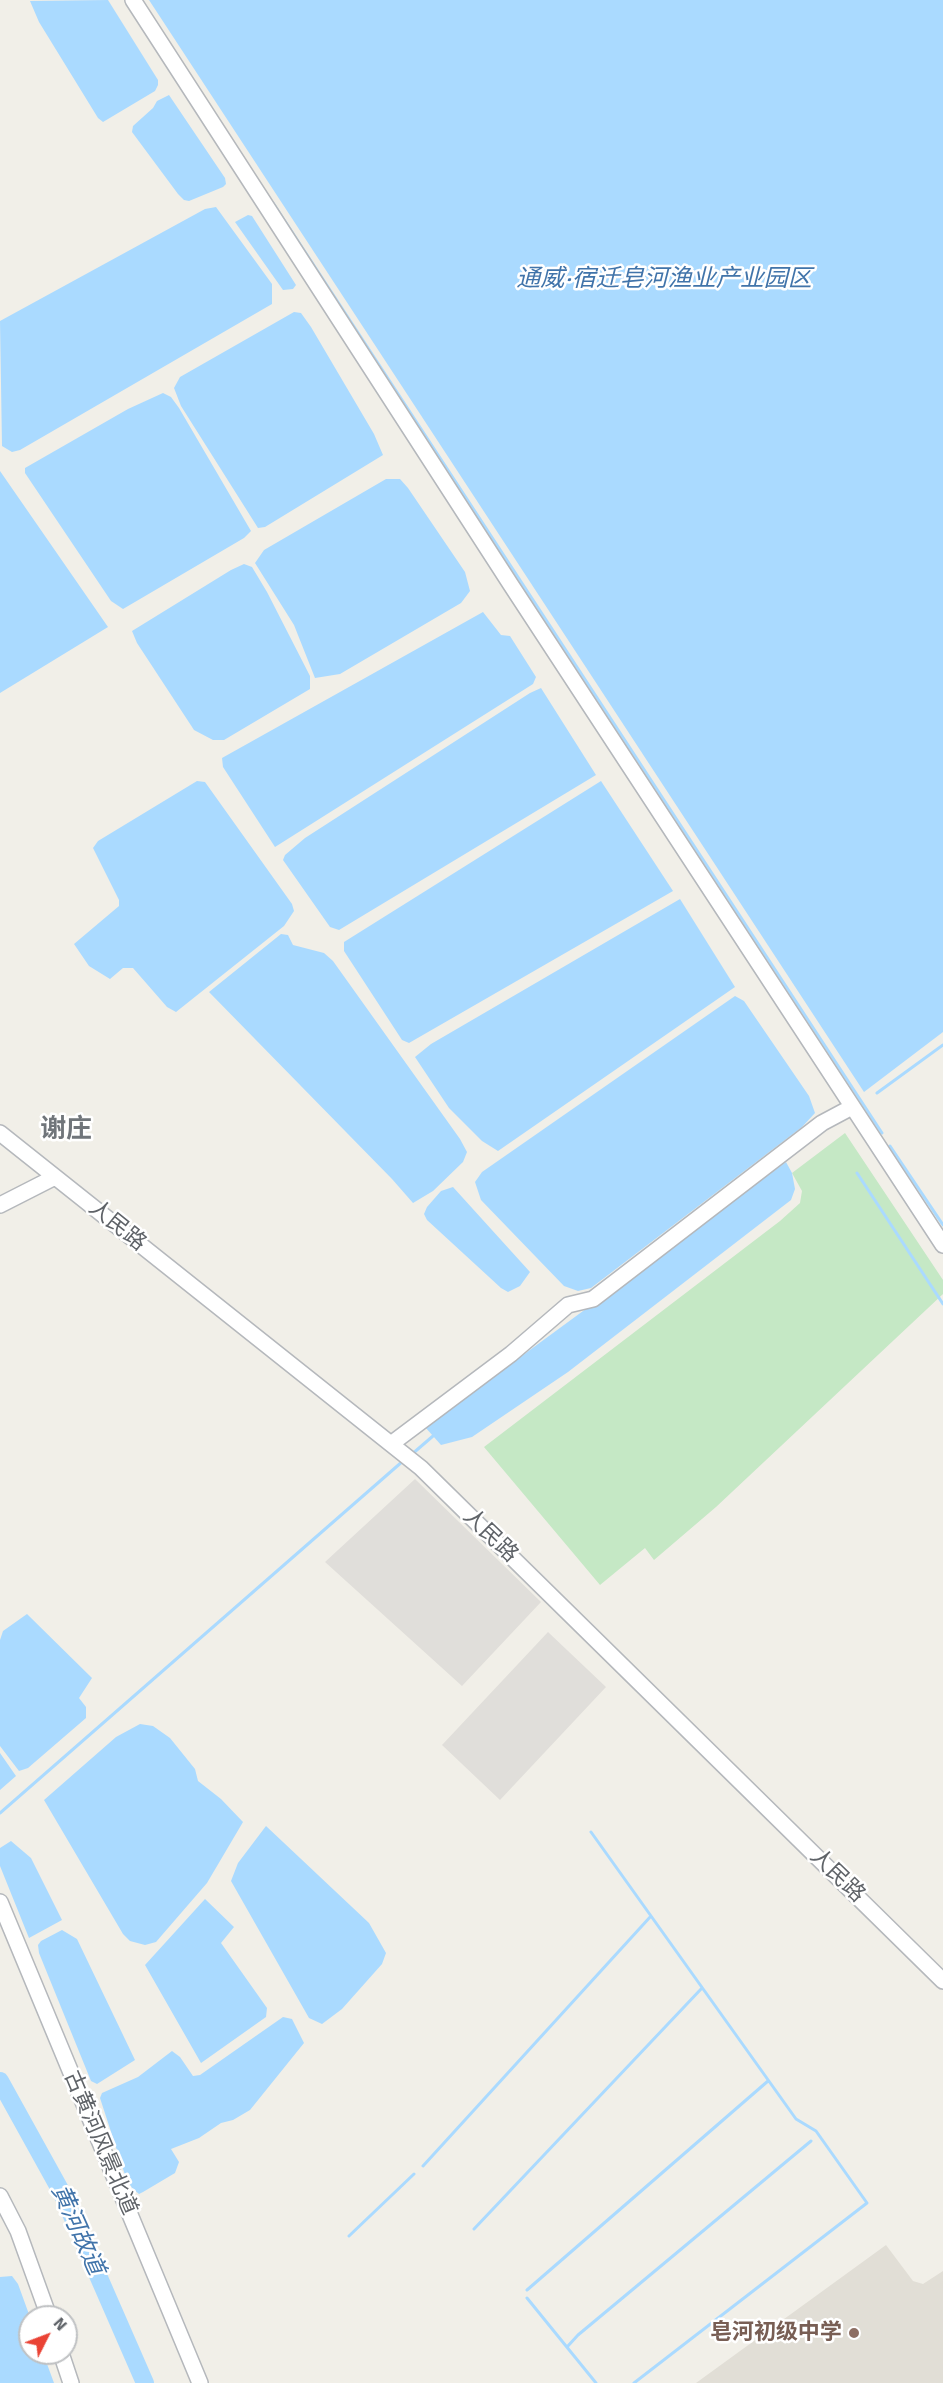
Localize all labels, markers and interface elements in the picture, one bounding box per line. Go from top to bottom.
water label: 通威·宿迁皂河渔业产业园区 [516,266,812,294]
district label: 谢庄 [40,1114,92,1146]
street label: 人民路 [83,1195,151,1257]
street label: 人民路 [457,1504,523,1568]
street label: 人民路 [804,1844,870,1908]
street label: 古黄河风景北道 [58,2067,142,2219]
water label: 黄河故道 [44,2180,110,2280]
north arrow [18,2305,78,2365]
text: N [49,2313,71,2335]
place label: 皂河初级中学 [710,2320,842,2346]
marker: 皂河初级中学 [847,2326,861,2340]

